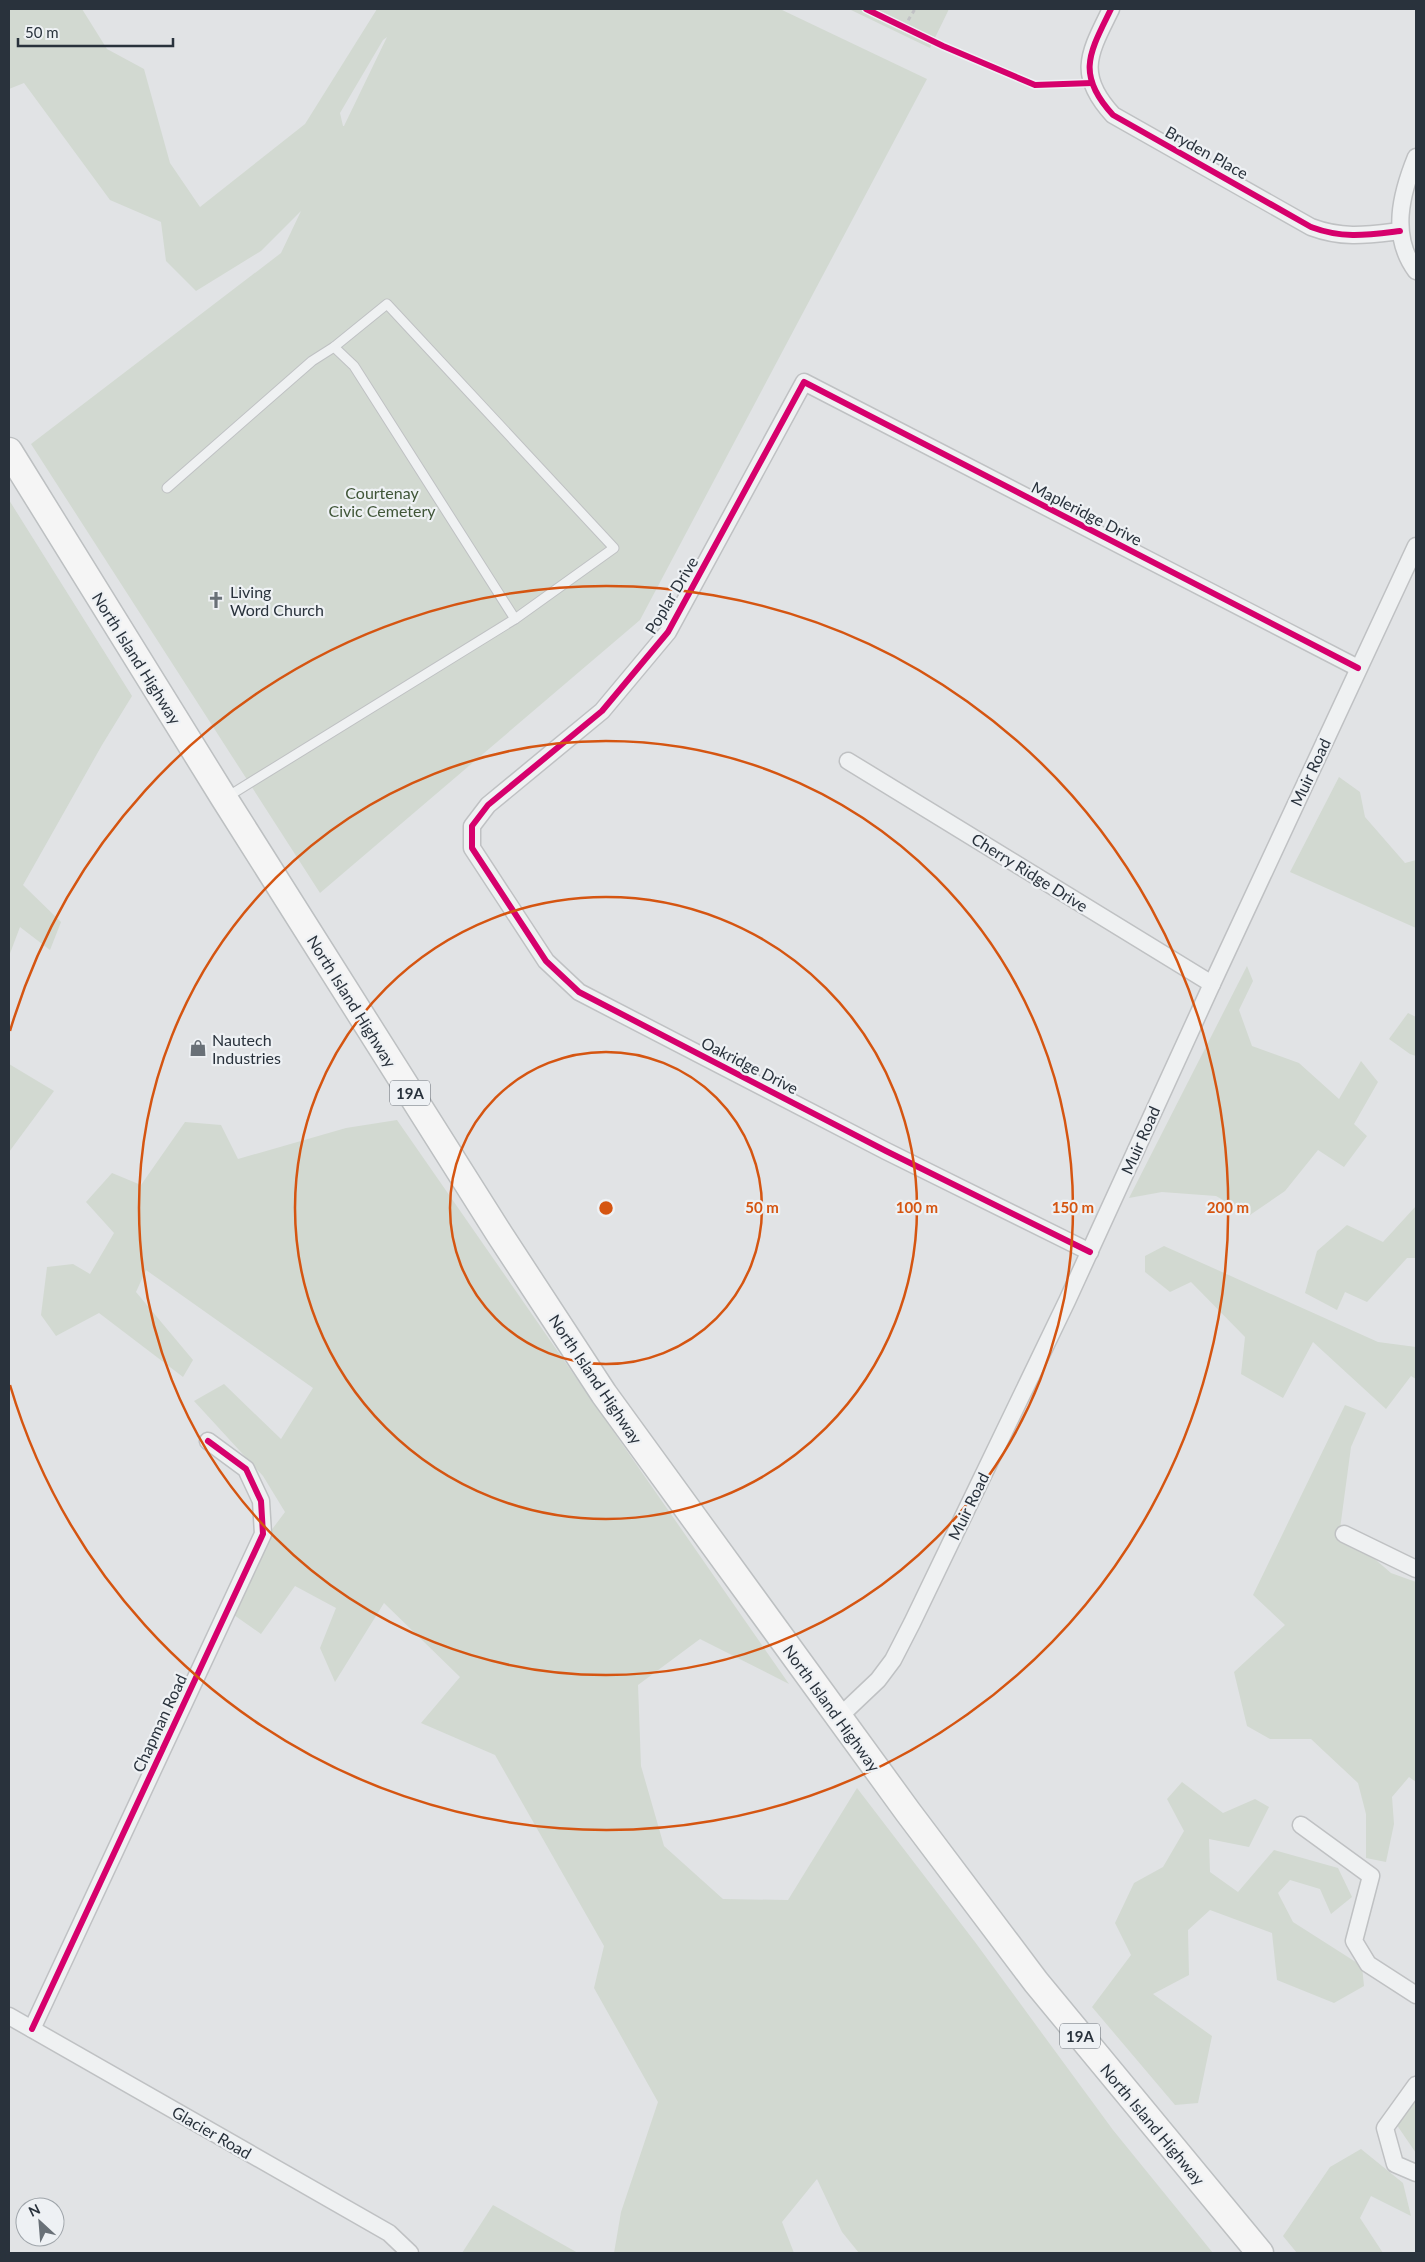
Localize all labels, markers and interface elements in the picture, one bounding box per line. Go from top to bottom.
scale bar [18,15,172,47]
text: 50 m [25,23,59,41]
street label: Bryden Place [1162,121,1252,183]
street label: Mapleridge Drive [1029,477,1145,549]
park label: Courtenay Civic Cemetery [328,483,436,520]
street label: Poplar Drive [641,553,701,637]
place label: Living Word Church [230,582,324,619]
street label: North Island Highway [89,588,186,728]
church icon: Living Word Church [206,590,226,610]
street label: Muir Road [1286,735,1334,809]
street label: Cherry Ridge Drive [968,829,1092,915]
street label: North Island Highway [304,931,401,1071]
place label: Nautech Industries [212,1030,281,1067]
street label: Oakridge Drive [698,1032,802,1098]
shop icon: Nautech Industries [188,1038,208,1058]
road number: 19A [390,1080,430,1106]
street label: Muir Road [1117,1103,1163,1177]
text: 50 m [745,1198,779,1216]
text: 100 m [896,1198,938,1216]
text: 150 m [1052,1198,1094,1216]
text: 200 m [1207,1198,1249,1216]
centre of rings [597,1199,615,1217]
street label: North Island Highway [546,1311,647,1448]
street label: Muir Road [944,1469,992,1543]
street label: North Island Highway [780,1641,885,1776]
street label: Chapman Road [128,1671,190,1775]
road number: 19A [1060,2024,1100,2048]
street label: North Island Highway [1097,2060,1210,2189]
street label: Glacier Road [169,2102,255,2162]
north arrow [15,2197,65,2247]
text: N [26,2200,43,2220]

